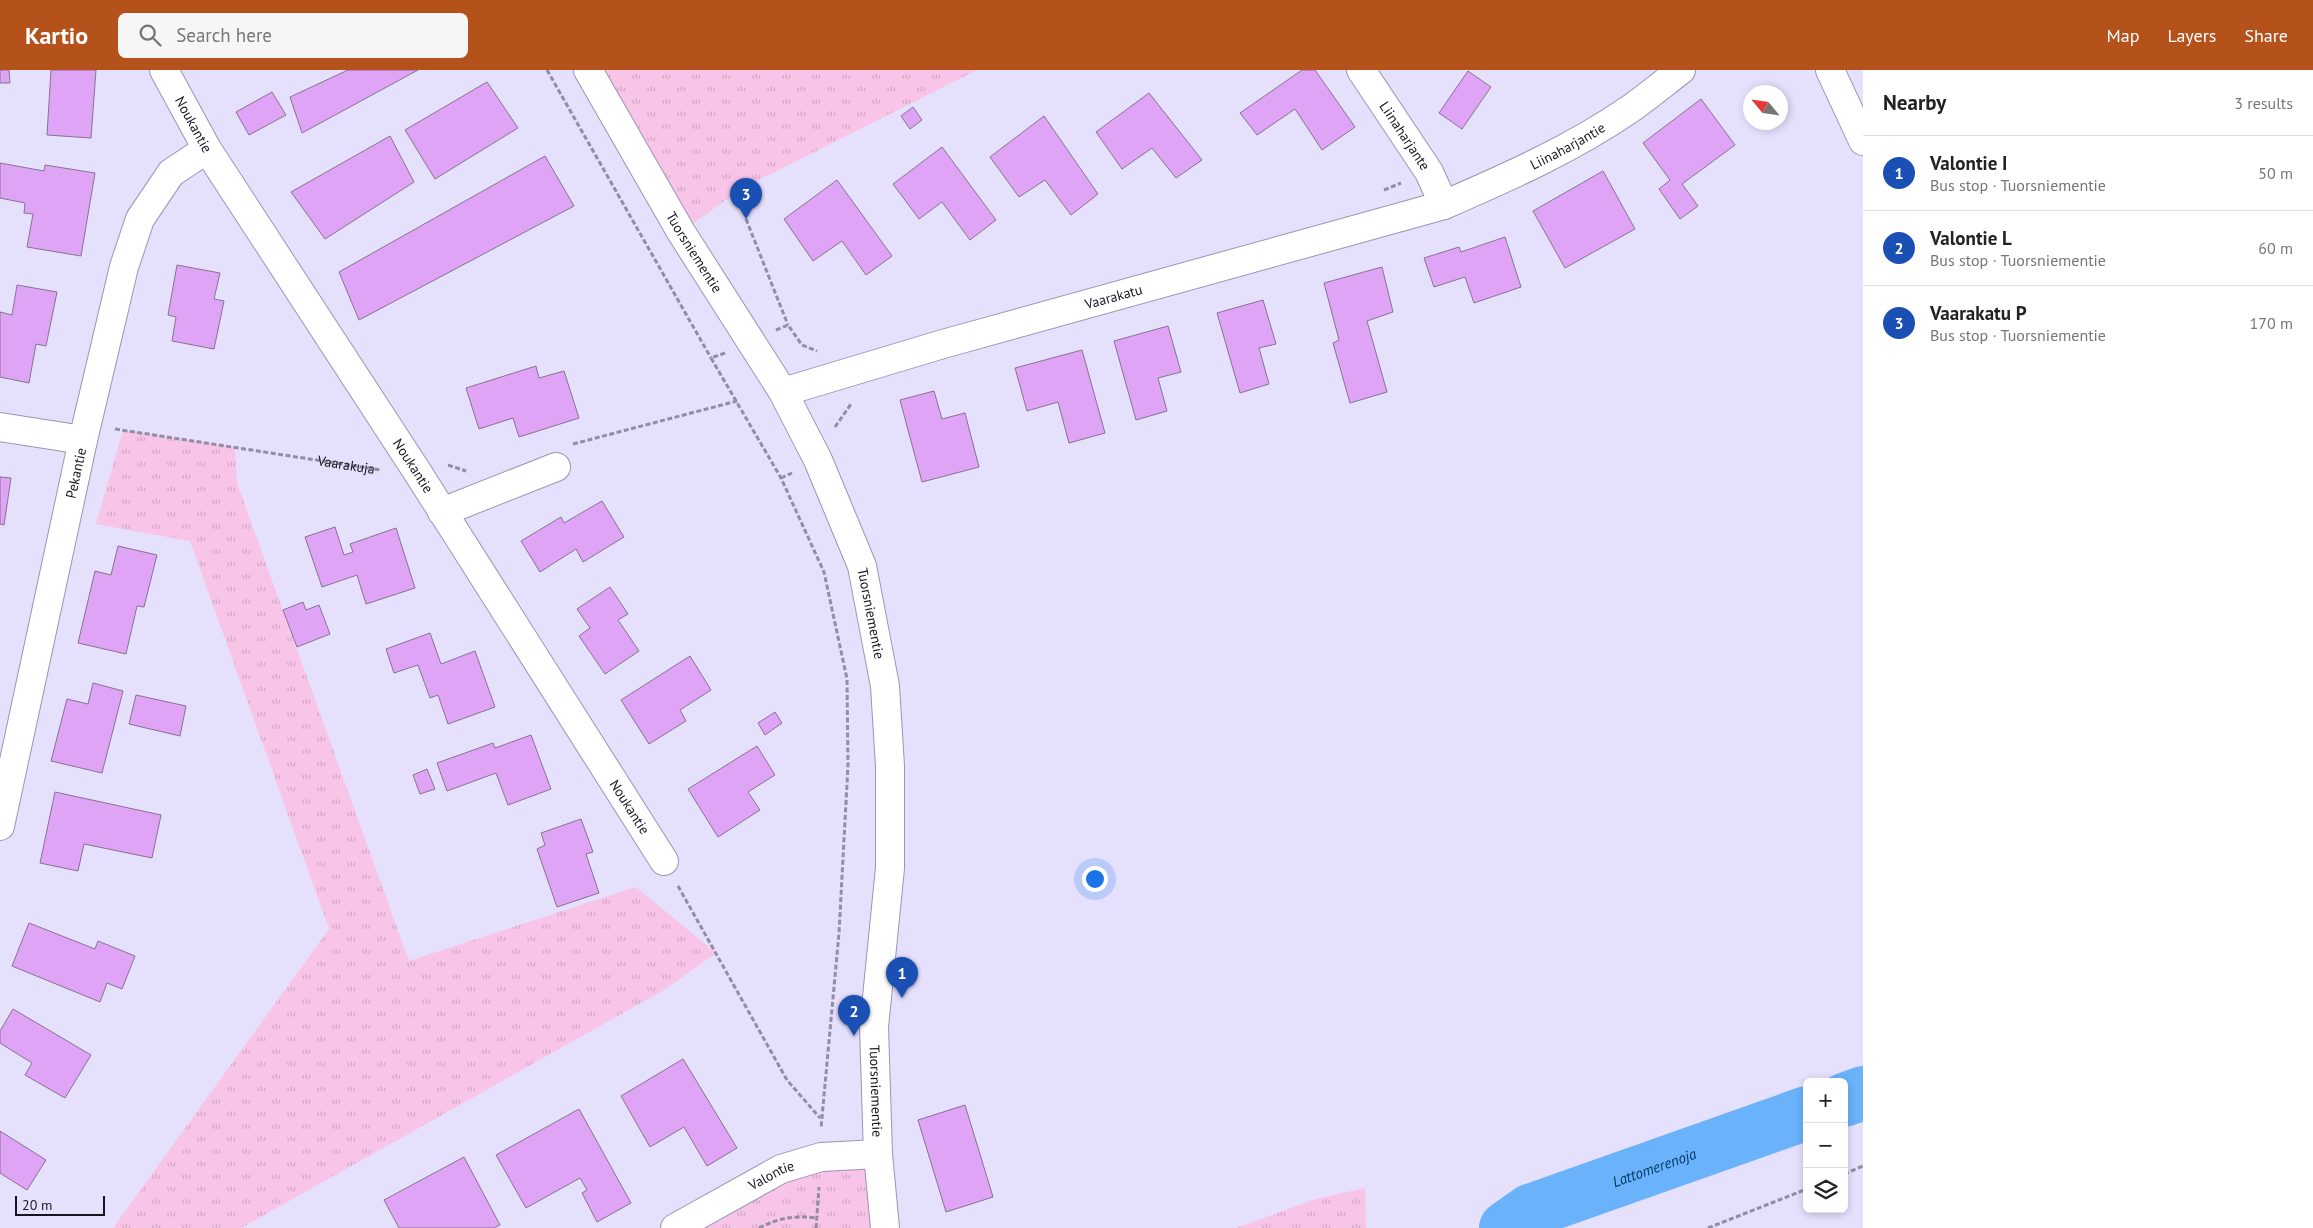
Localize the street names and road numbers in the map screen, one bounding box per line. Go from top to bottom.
street label: Noukantie [171,93,216,156]
street label: Liinaharjante [1375,98,1434,174]
street label: Liinaharjantie [1527,118,1609,174]
street label: Tuorsniementie [662,208,726,296]
street label: Vaarakatu [1082,280,1144,313]
street label: Noukantie [389,435,437,497]
street label: Pekantie [62,446,90,500]
street label: Vaarakuja [315,451,376,478]
street label: Tuorsniementie [854,566,889,660]
street label: Noukantie [606,776,654,838]
street label: Tuorsniementie [866,1045,886,1138]
street label: Valontie [744,1157,796,1195]

